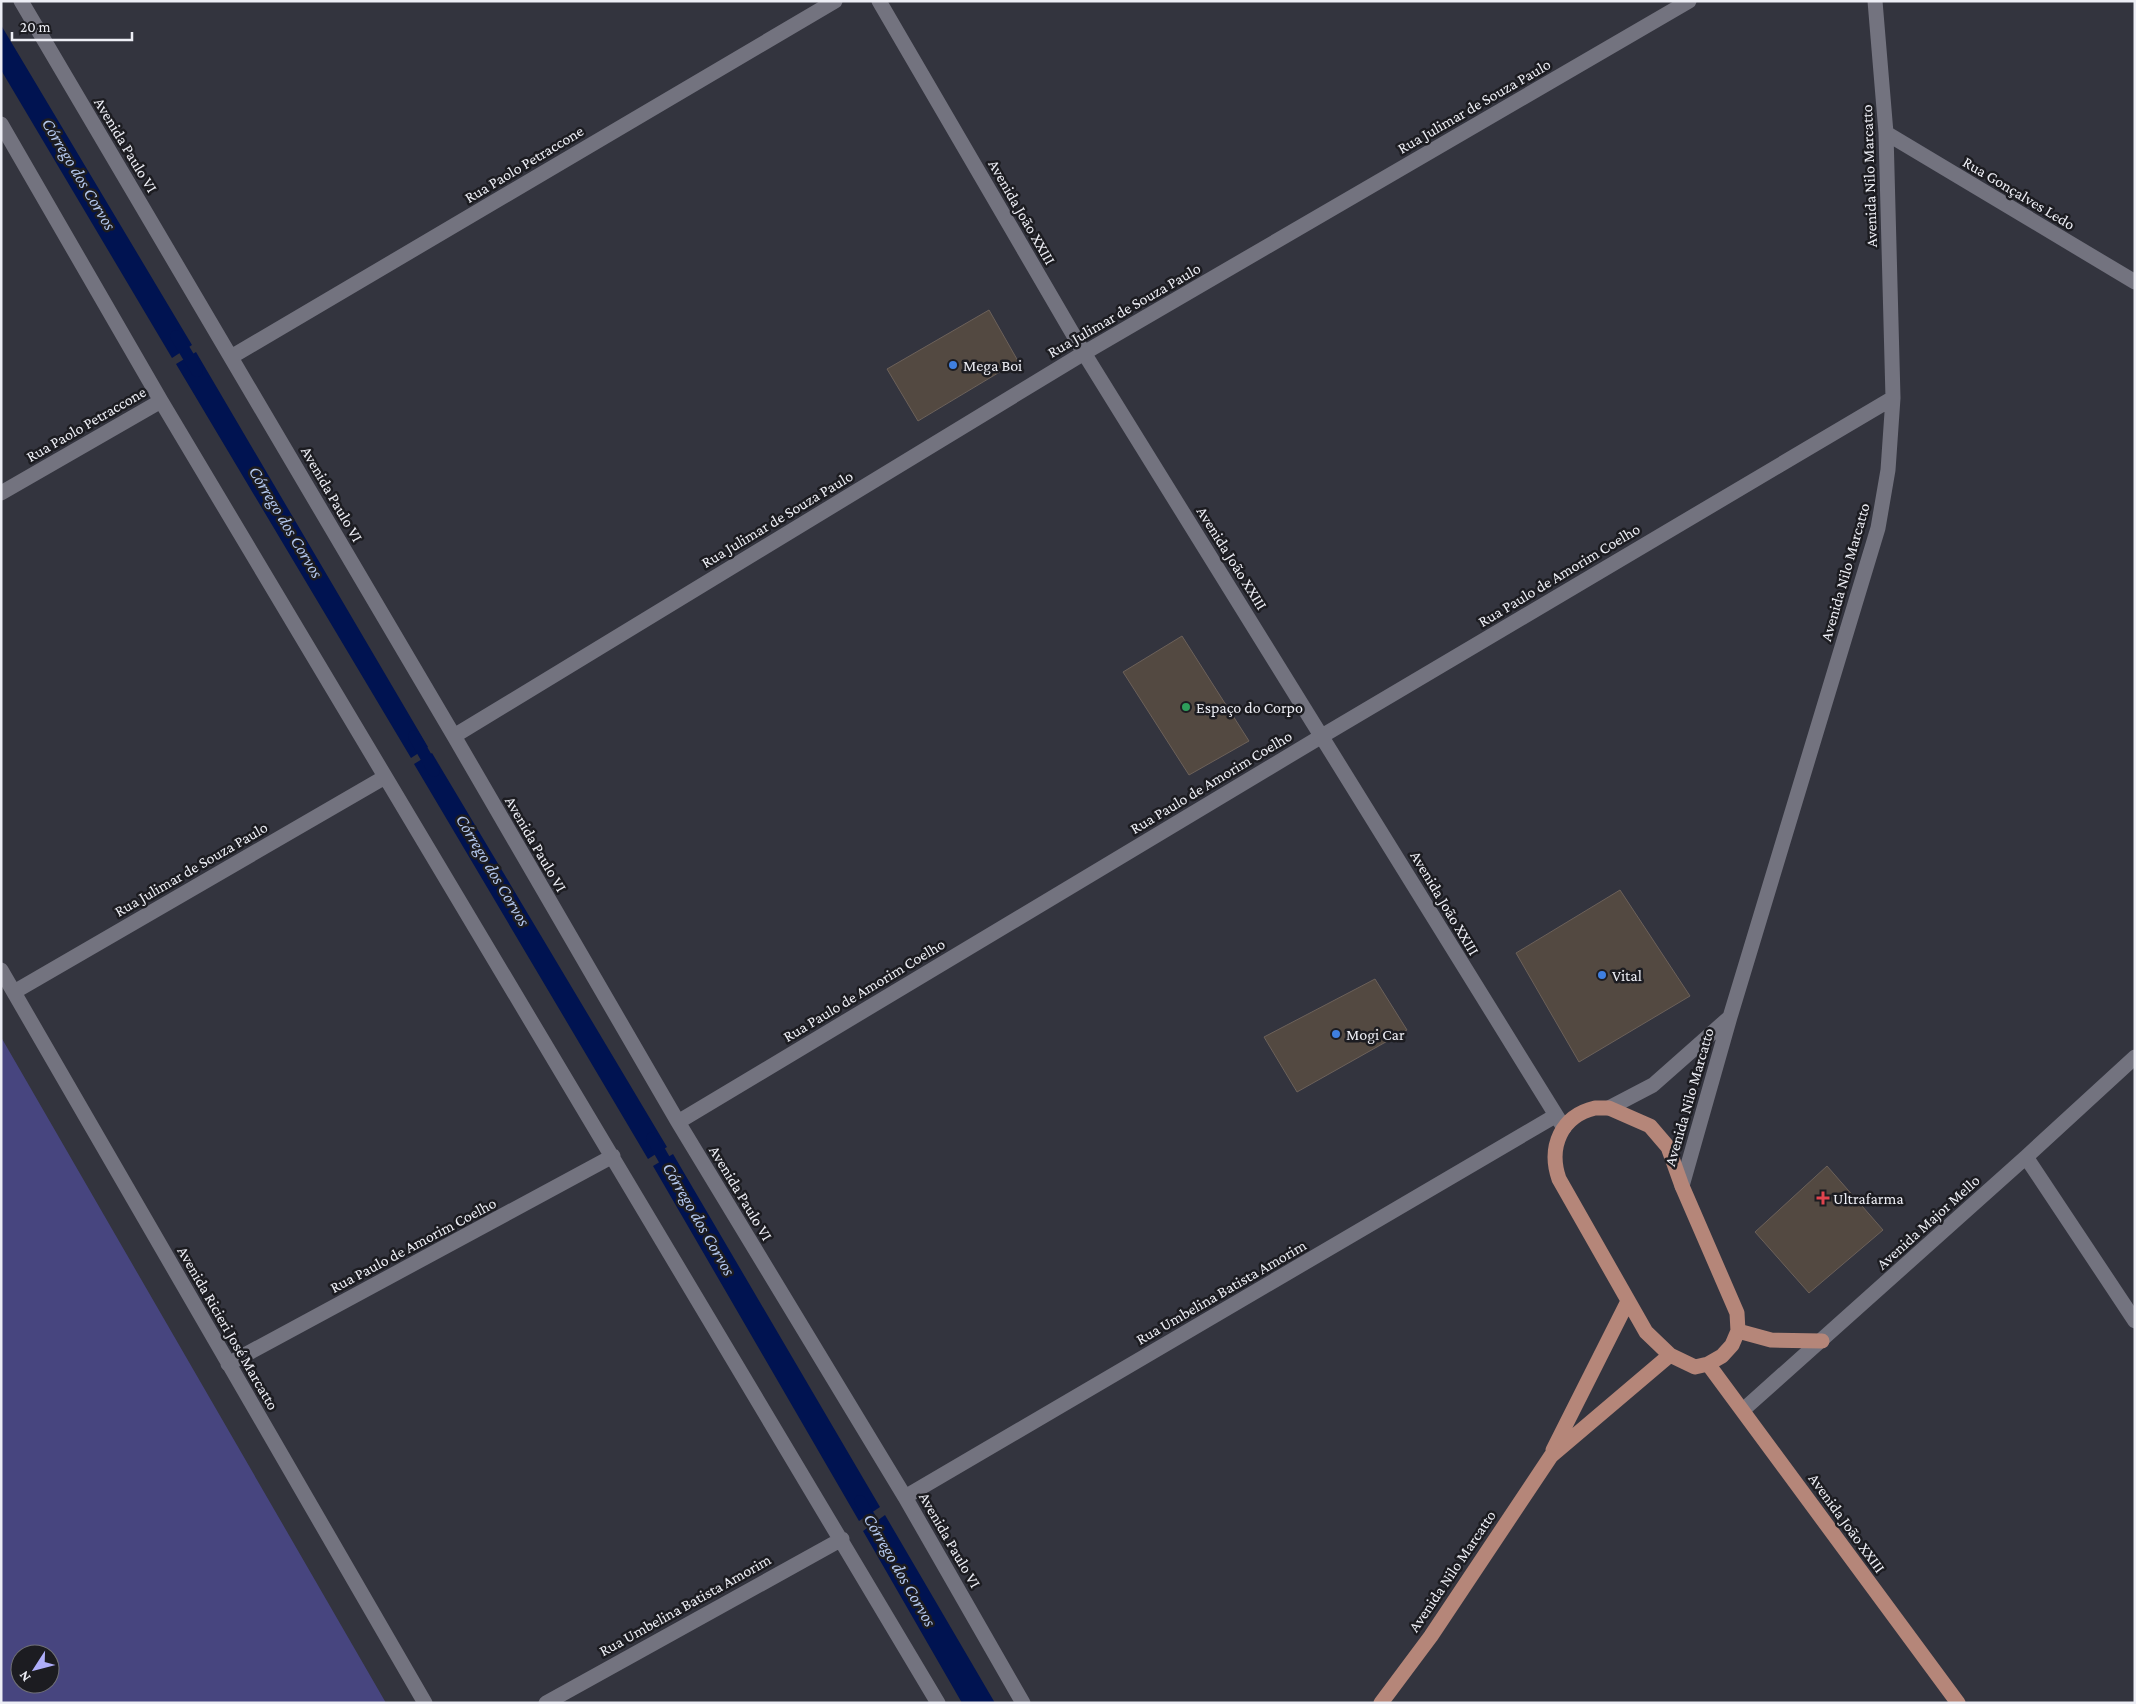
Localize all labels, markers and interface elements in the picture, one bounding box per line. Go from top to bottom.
scale bar [12,10,132,42]
text: 20 m [20,19,51,35]
street label: Rua Julimar de Souza Paulo [1395,55,1554,158]
street label: Avenida Paulo VI [91,95,161,196]
street label: Avenida Nilo Marcatto [1858,104,1880,248]
water label: Córrego dos Corvos [38,114,120,234]
street label: Rua Paolo Petraccone [462,122,586,206]
street label: Rua Gonçalves Ledo [1960,153,2078,234]
street label: Avenida João XXIII [984,156,1059,268]
street label: Rua Julimar de Souza Paulo [1045,259,1204,362]
place label: Mega Boi [963,357,1022,375]
marker: Mega Boi [947,359,959,371]
street label: Rua Paolo Petraccone [23,383,149,465]
street label: Avenida Paulo VI [298,443,366,545]
water label: Córrego dos Corvos [245,462,327,582]
street label: Rua Julimar de Souza Paulo [698,467,856,572]
street label: Avenida Nilo Marcatto [1817,501,1873,643]
street label: Avenida João XXIII [1193,503,1271,613]
street label: Rua Paulo de Amorim Coelho [1475,520,1643,630]
place label: Espaço do Corpo [1196,699,1303,717]
marker: Espaço do Corpo [1180,701,1192,713]
street label: Rua Paulo de Amorim Coelho [1127,727,1295,837]
street label: Avenida Paulo VI [502,793,570,895]
water label: Córrego dos Corvos [452,810,534,930]
street label: Rua Julimar de Souza Paulo [112,818,271,921]
street label: Avenida João XXIII [1406,848,1483,959]
street label: Rua Paulo de Amorim Coelho [780,935,948,1045]
place label: Vital [1612,967,1642,984]
marker: Vital [1596,969,1608,981]
place label: Mogi Car [1346,1026,1405,1044]
street label: Avenida Nilo Marcatto [1661,1026,1717,1168]
marker: Mogi Car [1330,1028,1342,1040]
street label: Avenida Paulo VI [706,1143,776,1244]
water label: Córrego dos Corvos [659,1159,740,1279]
street label: Avenida Major Mello [1873,1171,1984,1273]
place label: Ultrafarma [1833,1190,1904,1207]
marker: Ultrafarma [1817,1192,1829,1204]
street label: Rua Paulo de Amorim Coelho [327,1194,499,1296]
street label: Rua Umbelina Batista Amorim [1133,1236,1309,1348]
street label: Avenida Ricieri José Marcatto [173,1243,282,1413]
street label: Avenida João XXIII [1805,1470,1889,1577]
street label: Avenida Paulo VI [916,1489,984,1591]
street label: Avenida Nilo Marcatto [1405,1507,1499,1635]
water label: Córrego dos Corvos [860,1510,941,1630]
street label: Rua Umbelina Batista Amorim [596,1551,774,1659]
north arrow [10,1644,60,1694]
text: N [15,1668,34,1685]

